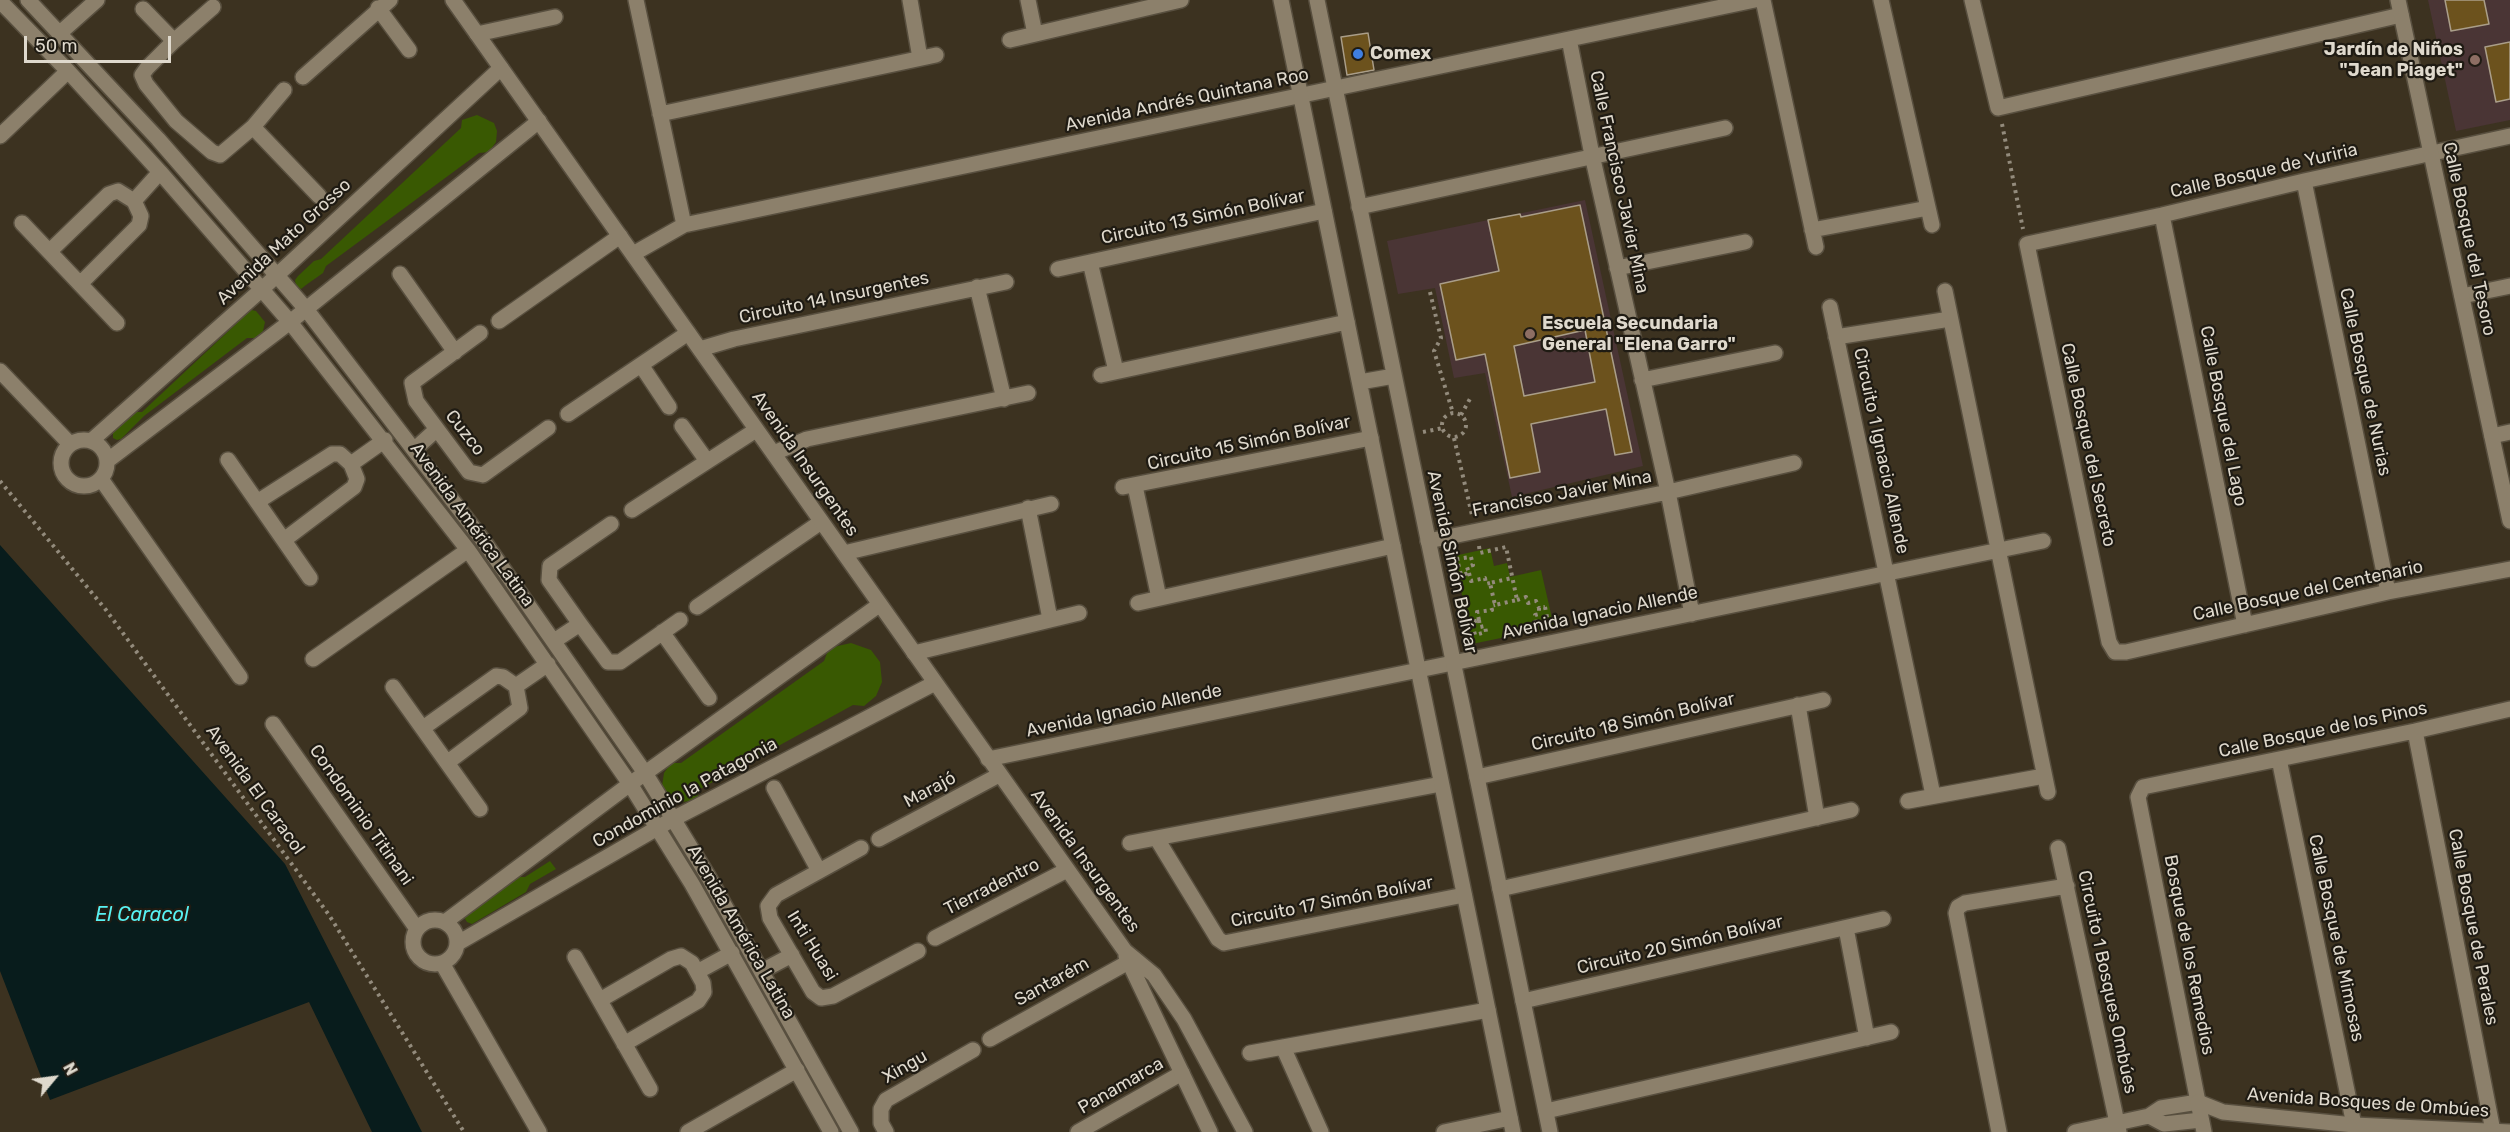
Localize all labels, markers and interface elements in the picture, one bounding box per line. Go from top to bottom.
scale bar [27,24,174,62]
text: 50 m [35,35,78,57]
place label: Jardín de Niños "Jean Piaget" [2324,39,2463,82]
place label: Comex [1370,43,1431,65]
marker: Comex [1351,47,1365,61]
marker: Jardín de Niños "Jean Piaget" [2468,53,2482,67]
street label: Avenida Andrés Quintana Roo [1063,64,1311,136]
street label: Calle Francisco Javier Mina [1585,69,1653,295]
street label: Calle Bosque de Yuriria [2168,139,2360,203]
street label: Calle Bosque del Tesoro [2438,140,2500,338]
street label: Avenida Mato Grosso [212,174,356,310]
street label: Circuito 13 Simón Bolívar [1099,185,1307,249]
street label: Circuito 14 Insurgentes [737,267,931,329]
street label: Calle Bosque de Nurias [2335,286,2395,478]
place label: Escuela Secundaria General "Elena Garro" [1542,313,1736,356]
street label: Calle Bosque del Lago [2195,324,2251,508]
marker: Escuela Secundaria General "Elena Garro" [1523,327,1537,341]
street label: Calle Bosque del Secreto [2056,341,2120,549]
street label: Circuito 1 Ignacio Allende [1849,346,1913,556]
street label: Avenida Insurgentes [747,387,863,541]
street label: Cuzco [440,406,490,460]
street label: Circuito 15 Simón Bolívar [1145,411,1353,475]
street label: Avenida América Latina [405,439,539,611]
street label: Francisco Javier Mina [1471,466,1653,522]
street label: Avenida Simón Bolívar [1422,469,1482,655]
street label: Calle Bosque del Centenario [2191,556,2425,626]
street label: Avenida Ignacio Allende [1500,582,1700,644]
street label: Avenida Ignacio Allende [1024,680,1224,742]
street label: Circuito 18 Simón Bolívar [1529,688,1737,756]
street label: Calle Bosque de los Pinos [2217,697,2429,763]
street label: Avenida El Caracol [201,721,309,859]
street label: Condominio la Patagonia [589,733,781,853]
street label: Condominio Titinani [304,740,418,890]
street label: Marajó [900,767,960,813]
street label: Avenida Insurgentes [1026,785,1144,937]
street label: Calle Bosque de Perales [2443,827,2503,1027]
street label: Calle Bosque de Mimosas [2303,832,2369,1044]
street label: Avenida América Latina [682,841,800,1023]
street label: Bosque de los Remedios [2159,853,2219,1057]
street label: Tierradentro [941,854,1043,920]
street label: Circuito 1 Bosques Ombúes [2073,868,2141,1096]
street label: Circuito 17 Simón Bolívar [1229,872,1435,932]
water label: El Caracol [95,903,189,927]
street label: Inti Huasi [782,907,842,985]
street label: Circuito 20 Simón Bolívar [1575,911,1785,979]
street label: Santarém [1011,953,1093,1011]
street label: Xingu [879,1046,931,1088]
north arrow [24,1048,84,1108]
street label: Panamarca [1075,1053,1167,1119]
text: N [59,1059,81,1079]
street label: Avenida Bosques de Ombúes [2246,1084,2490,1122]

